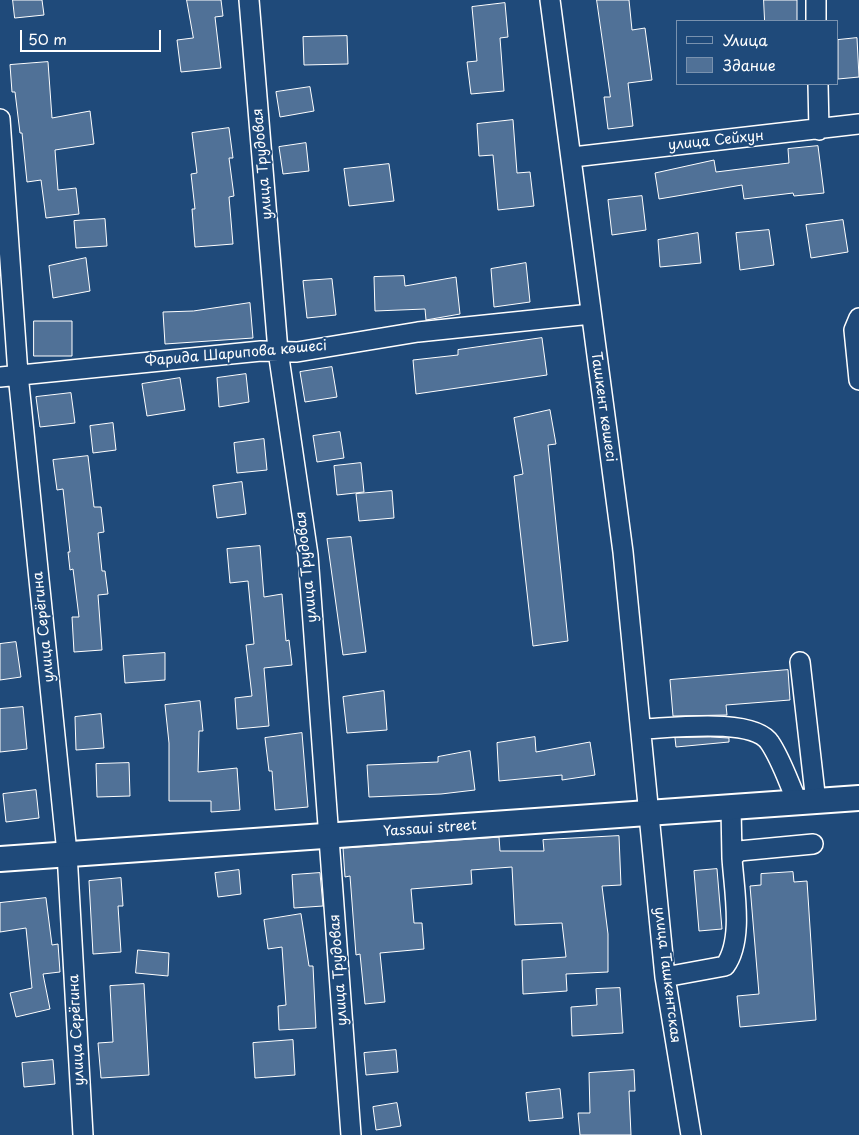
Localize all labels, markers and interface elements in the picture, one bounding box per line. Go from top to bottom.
scale bar [22,20,164,52]
legend [676,20,839,85]
text: 50 m [28,27,67,50]
text: Улица [723,28,768,51]
text: Здание [723,53,776,76]
street label: улица Трудовая [250,108,276,220]
street label: улица Сейхун [667,128,765,154]
street label: Фарида Шарипова көшесі [144,338,328,370]
street label: Ташкент көшесі [587,351,619,463]
street label: улица Трудовая [293,511,321,623]
street label: улица Серёгина [30,571,58,683]
street label: Yassaui street [383,817,477,841]
street label: улица Ташкентская [650,906,684,1044]
street label: улица Трудовая [327,914,351,1026]
street label: улица Серёгина [66,974,88,1086]

